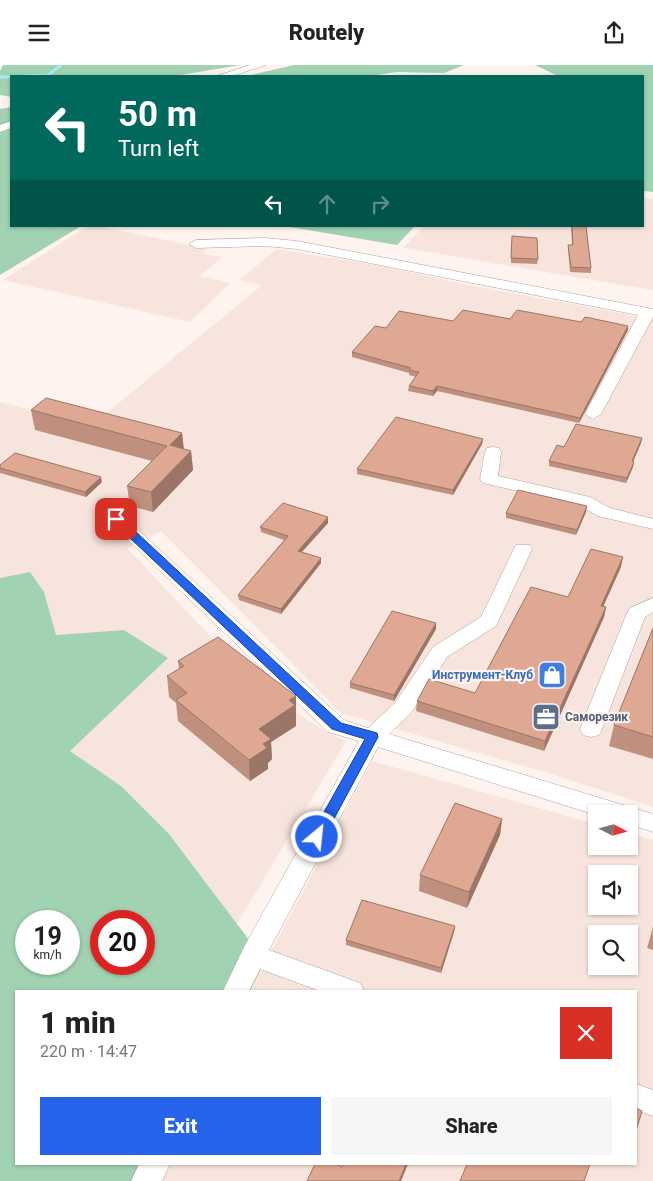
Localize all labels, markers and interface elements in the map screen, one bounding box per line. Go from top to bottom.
icon: menu [25,19,53,47]
icon: share [600,19,628,47]
text: Routely [289,20,364,45]
text: 50 m [118,94,197,135]
icon: left [35,95,100,160]
text: Turn left [118,136,199,161]
icon: left [260,190,288,218]
icon: ahead [313,190,341,218]
icon: right [366,190,394,218]
pin [95,498,137,540]
icon: arrive [102,505,130,533]
shop icon: Инструмент-Клуб [537,660,567,690]
place label: Инструмент-Клуб [432,668,533,682]
office icon: Саморезик [531,702,561,732]
place label: Саморезик [565,710,628,724]
north arrow [588,805,638,855]
map controls [588,805,638,975]
position arrow [290,810,342,862]
button: sound [588,865,638,915]
speed limit sign: 20 [90,910,155,975]
text: 19 [33,922,62,951]
button: search [588,925,638,975]
text: km/h [33,948,62,962]
text: 1 min [40,1005,116,1040]
button: close [560,1007,612,1059]
text: 220 m · 14:47 [40,1042,137,1061]
button: Exit [40,1097,321,1155]
button: Share [331,1097,612,1155]

